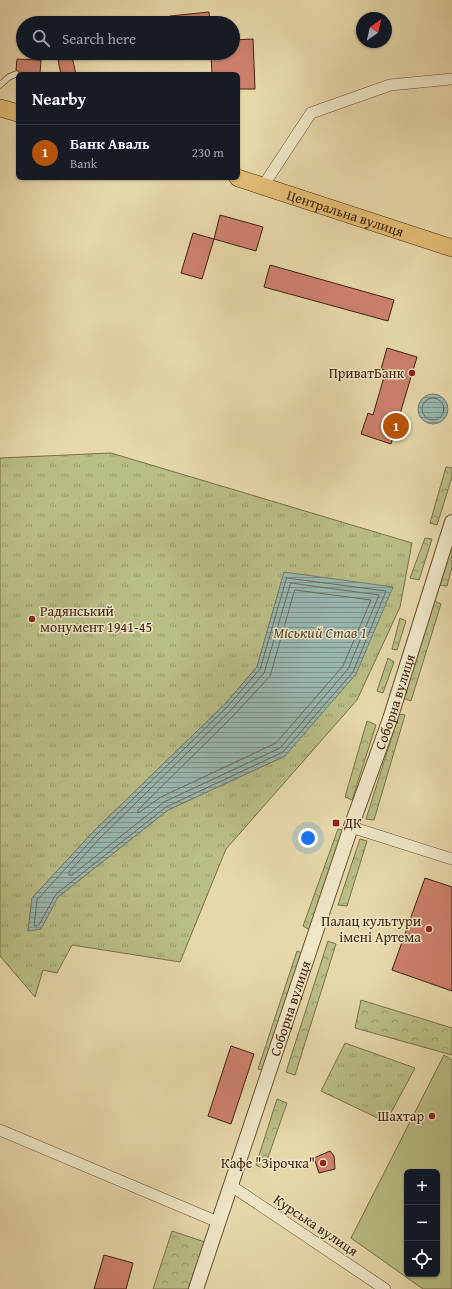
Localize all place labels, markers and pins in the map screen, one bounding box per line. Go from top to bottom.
place label: ПриватБанк [329,363,405,383]
marker: ПриватБанк [407,368,417,378]
pin: 1 [383,411,409,441]
place label: Радянський монумент 1941-45 [40,601,152,637]
marker: Радянський монумент 1941-45 [27,614,37,624]
place label: ДК [343,813,362,833]
marker: ДК [331,818,341,828]
place label: Палац культури імені Артема [321,911,421,947]
marker: Палац культури імені Артема [424,924,434,934]
place label: Шахтар [378,1106,424,1126]
marker: Шахтар [427,1111,437,1121]
place label: Кафе "Зірочка" [221,1153,315,1173]
marker: Кафе "Зірочка" [318,1158,328,1168]

